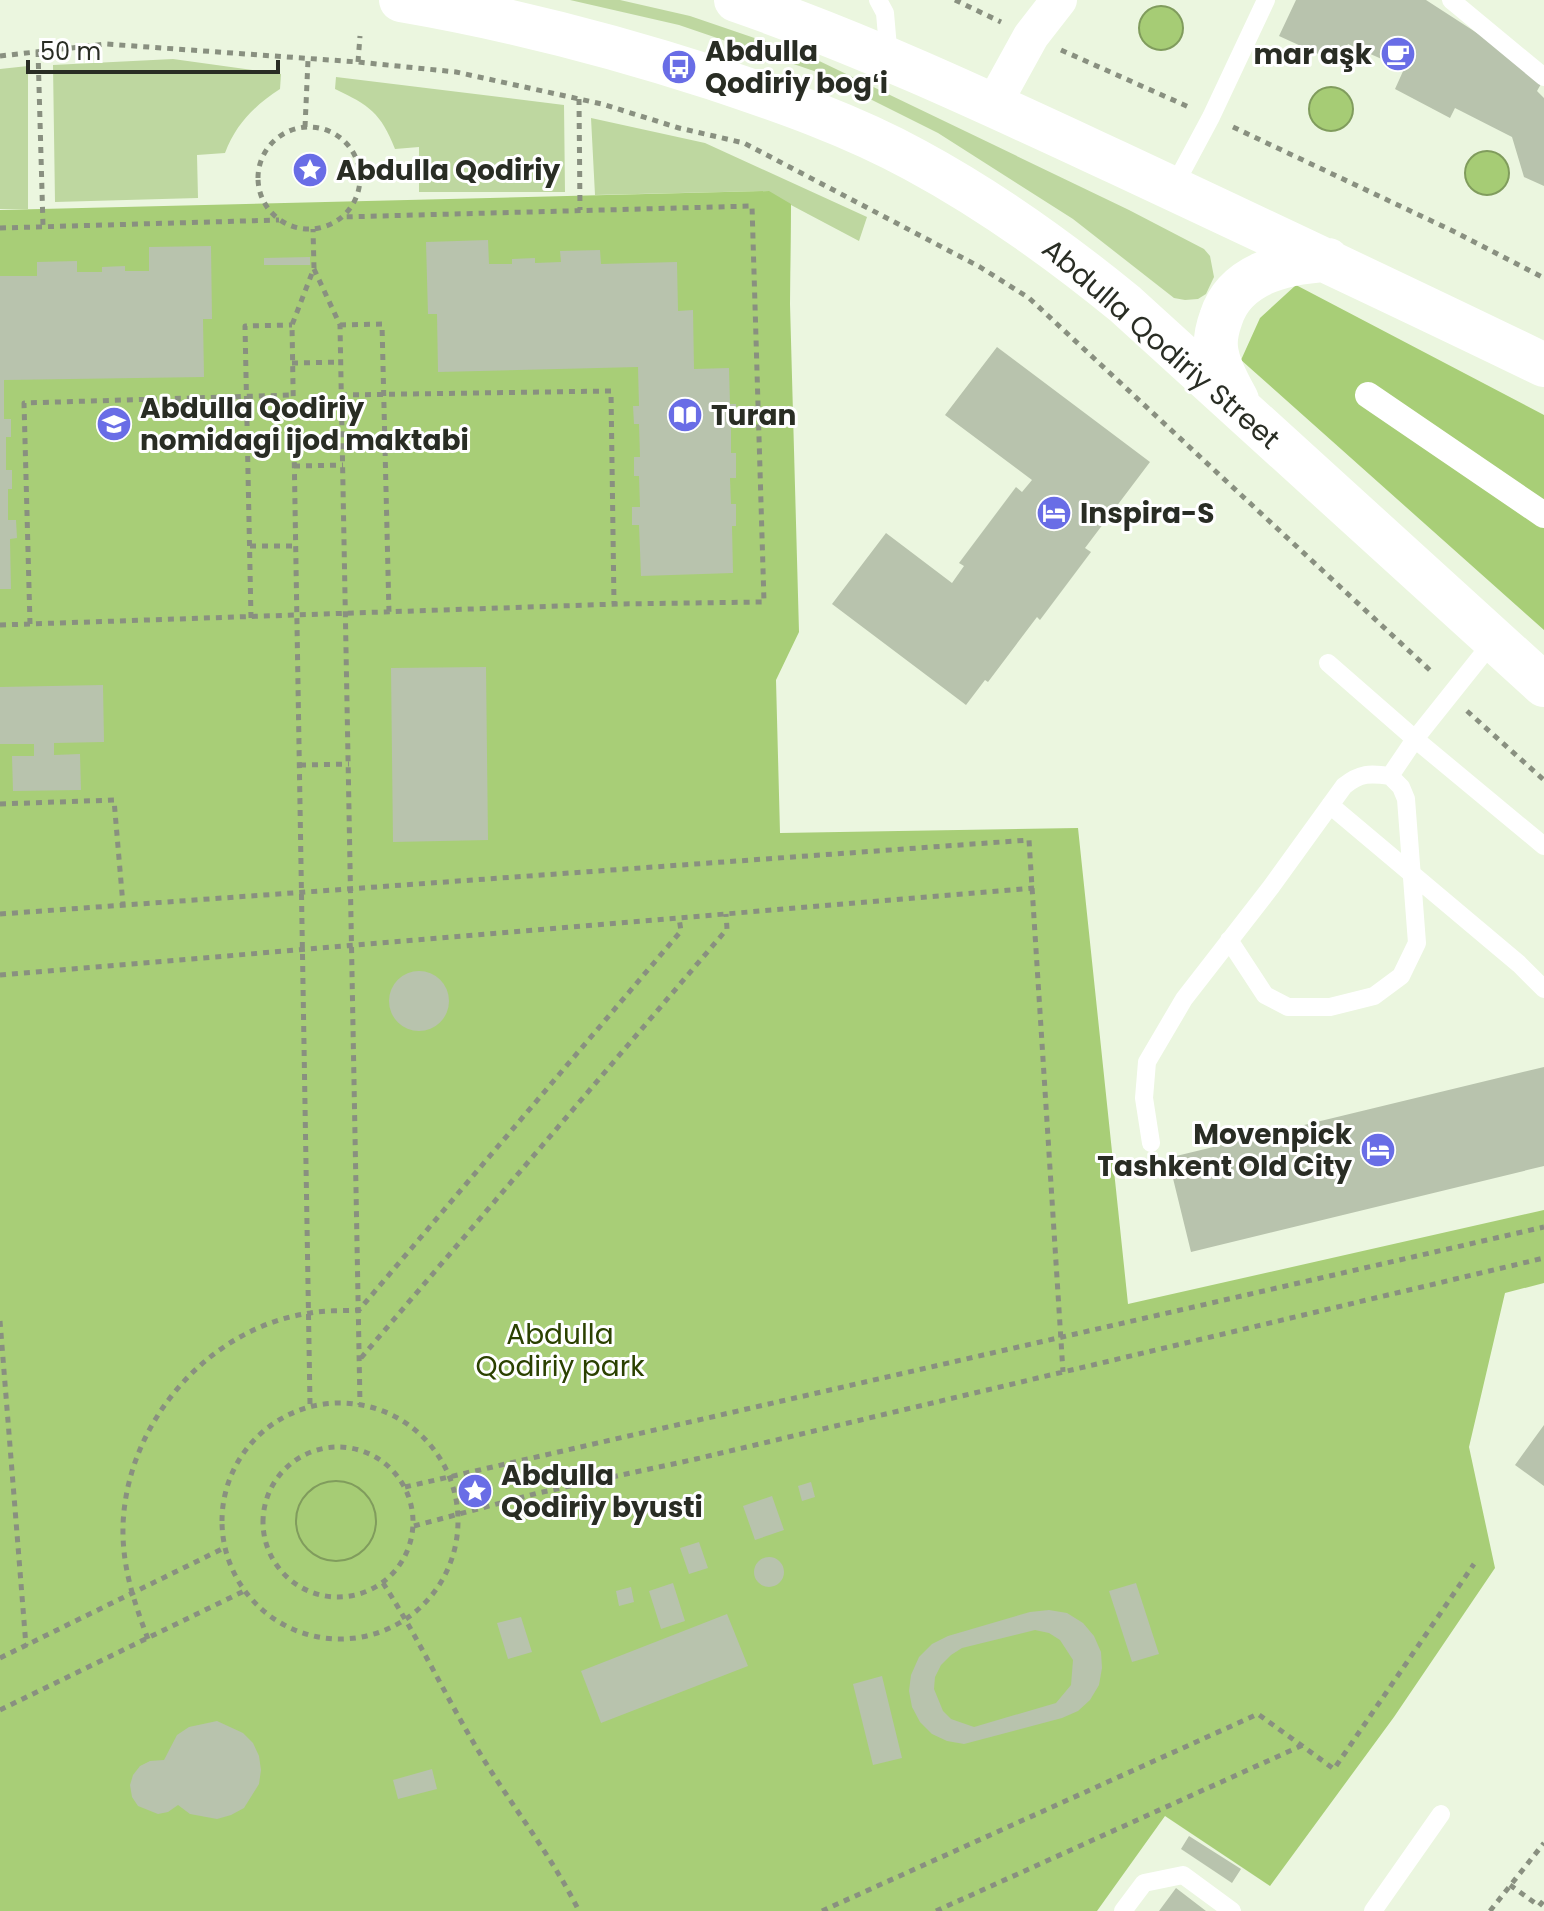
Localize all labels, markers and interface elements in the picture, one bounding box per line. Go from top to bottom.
scale bar [28,24,278,74]
place label: Abdulla Qodiriy bogʻi [705,32,888,103]
text: 50 m [40,35,101,68]
place label: mar aşk [1253,35,1373,74]
cafe icon: mar aşk [1379,35,1417,73]
bus stop icon: Abdulla Qodiriy bogʻi [660,48,698,86]
place icon: Abdulla Qodiriy [291,151,329,189]
place label: Abdulla Qodiriy [336,151,560,190]
street label: Abdulla Qodiriy Street [1034,230,1288,458]
place label: Abdulla Qodiriy nomidagi ijod maktabi [140,389,469,460]
library icon: Turan [666,396,704,434]
place label: Turan [711,396,796,435]
school or university icon: Abdulla Qodiriy nomidagi ijod maktabi [95,405,133,443]
hotel icon: Inspira-S [1035,494,1073,532]
place label: Inspira-S [1080,494,1215,533]
place label: Movenpick Tashkent Old City [1097,1115,1353,1186]
hotel icon: Movenpick Tashkent Old City [1359,1131,1397,1169]
park label: Abdulla Qodiriy park [475,1315,645,1386]
place label: Abdulla Qodiriy byusti [501,1456,703,1527]
place icon: Abdulla Qodiriy byusti [456,1472,494,1510]

